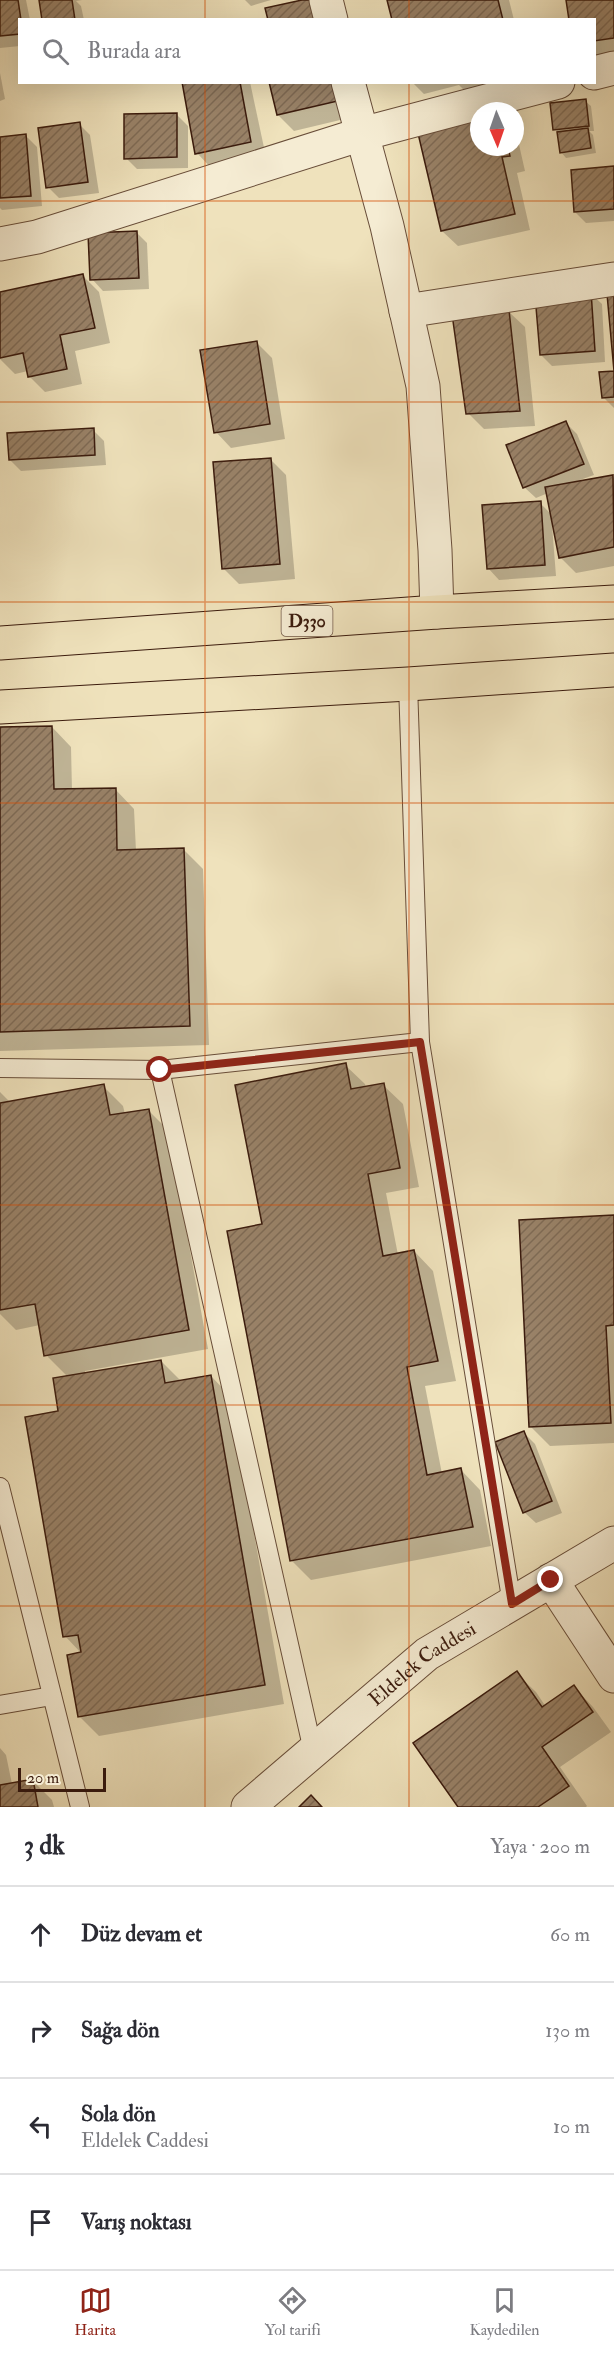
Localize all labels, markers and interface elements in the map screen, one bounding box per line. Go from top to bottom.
search box [18,18,596,84]
icon: search [39,35,72,68]
text: Burada ara [87,37,181,65]
north arrow [470,102,524,156]
road number: D330 [282,606,332,636]
route start [146,1056,172,1082]
route end [537,1566,563,1592]
street label: Eldelek Caddesi [363,1616,480,1712]
scale bar [18,1765,106,1792]
text: 20 m [27,1768,59,1788]
text: 3 dk [24,1830,65,1862]
text: Yaya · 200 m [490,1834,590,1859]
icon: ahead [24,1918,57,1951]
text: Düz devam et [81,1920,202,1948]
text: 60 m [550,1922,590,1947]
icon: right [24,2014,57,2047]
text: Sağa dön [81,2016,160,2044]
text: 130 m [545,2018,590,2043]
text: Sola dön [81,2100,156,2128]
icon: left [24,2110,57,2143]
text: 10 m [553,2114,590,2139]
text: Eldelek Caddesi [81,2128,209,2153]
icon: arrive [24,2206,57,2239]
text: Varış noktası [81,2208,192,2236]
tab: Harita [74,2284,116,2340]
tab: Yol tarifi [265,2284,321,2340]
tab: Kaydedilen [469,2284,540,2340]

